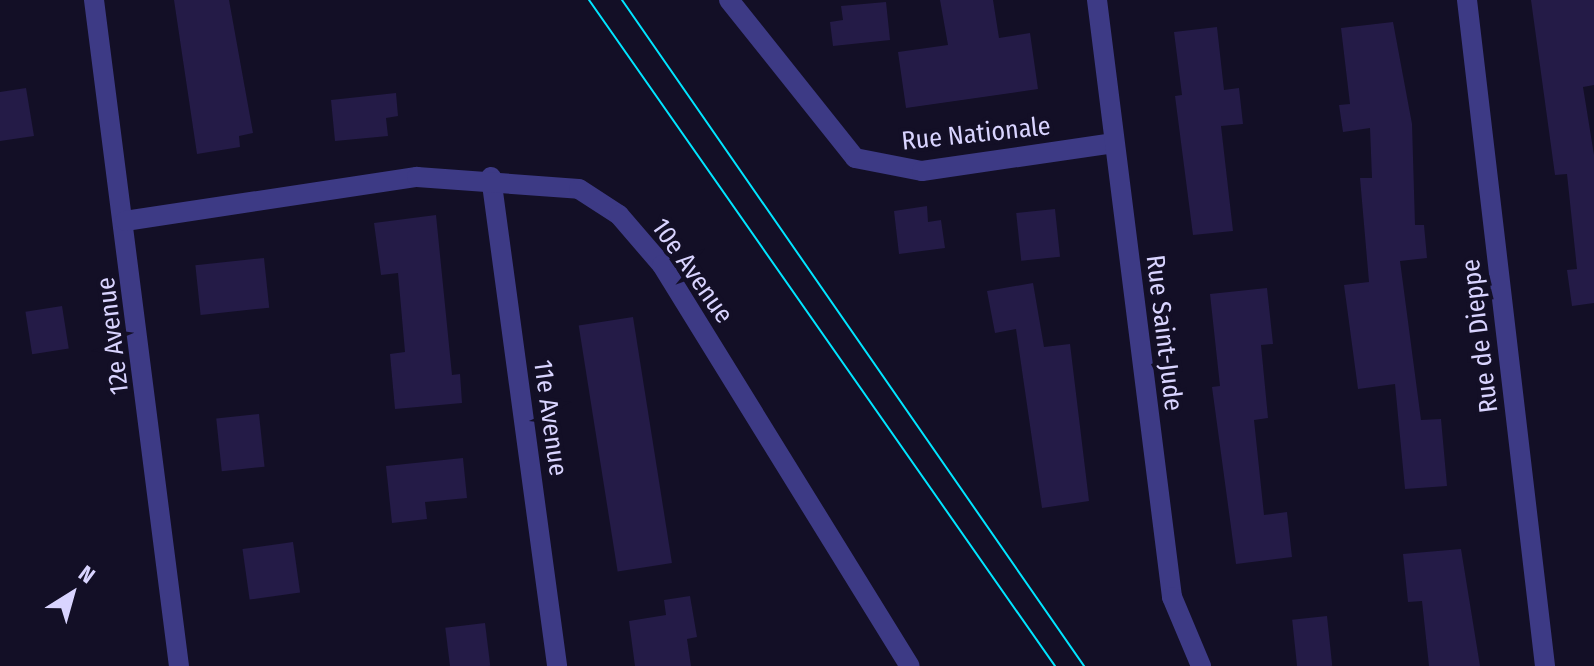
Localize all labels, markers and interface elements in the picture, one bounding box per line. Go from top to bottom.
street label: Rue Nationale [900,111,1052,157]
street label: 10e Avenue [645,213,739,329]
street label: Rue Saint-Jude [1139,253,1189,413]
street label: Rue de Dieppe [1455,257,1505,415]
street label: 12e Avenue [90,275,136,397]
street label: 11e Avenue [526,358,574,478]
north arrow [32,554,112,634]
text: N [73,560,100,589]

